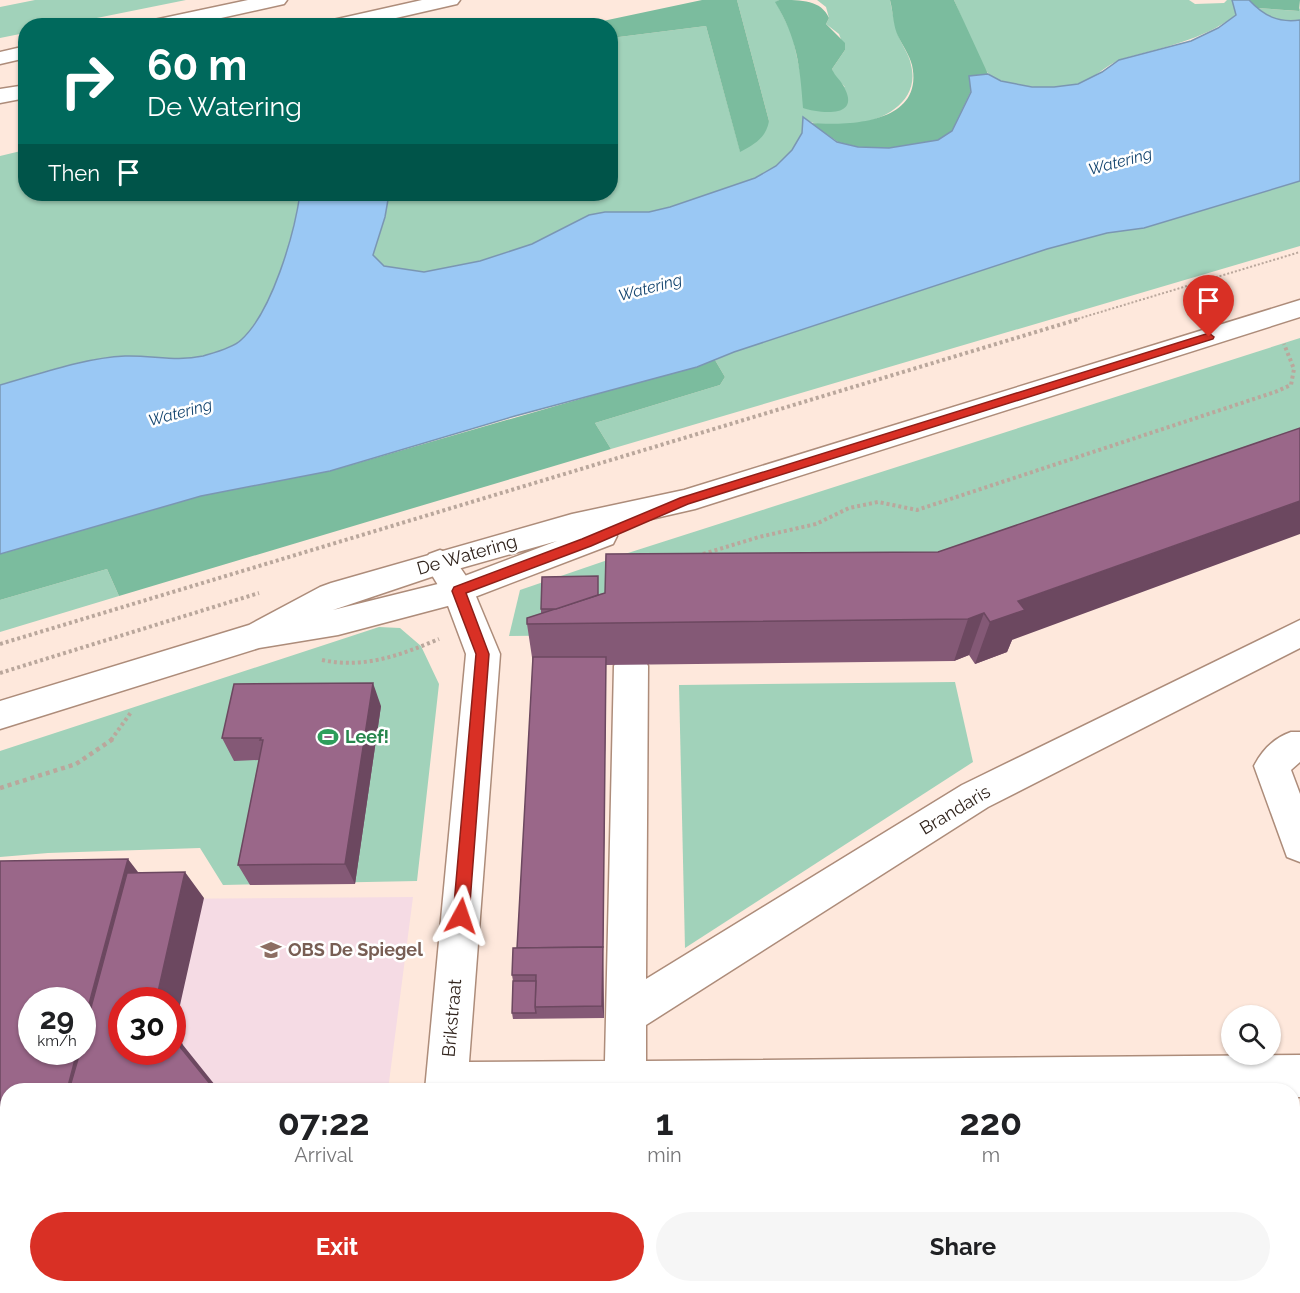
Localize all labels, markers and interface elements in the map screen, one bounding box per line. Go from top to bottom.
text: 60 m [147,41,247,90]
icon: right [48,42,126,120]
text: De Watering [147,91,302,122]
water label: Watering [1086,144,1155,179]
icon: arrive [112,156,145,189]
text: Then [48,160,100,186]
water label: Watering [616,270,685,305]
pin [1183,275,1234,337]
icon: arrive [1192,284,1225,317]
water label: Watering [146,395,215,430]
street label: De Watering [414,530,519,579]
sports icon: Leef! [316,725,340,749]
place label: Leef! [345,726,389,747]
street label: Brandaris [916,780,994,839]
position arrow [429,884,493,948]
school or university icon: OBS De Spiegel [259,938,283,962]
place label: OBS De Spiegel [288,939,423,960]
street label: Brikstraat [438,978,465,1058]
speed limit sign: 30 [108,987,186,1065]
text: 29 [40,1001,74,1036]
map controls [1221,1005,1281,1065]
button: search [1221,1005,1281,1065]
text: km/h [37,1032,77,1050]
text: 07:22 [278,1101,370,1143]
text: 1 [656,1101,673,1143]
text: 220 [960,1101,1022,1143]
text: Arrival [294,1143,353,1167]
text: min [647,1143,682,1167]
text: m [982,1143,1000,1167]
button: Exit [30,1212,644,1281]
button: Share [656,1212,1270,1281]

